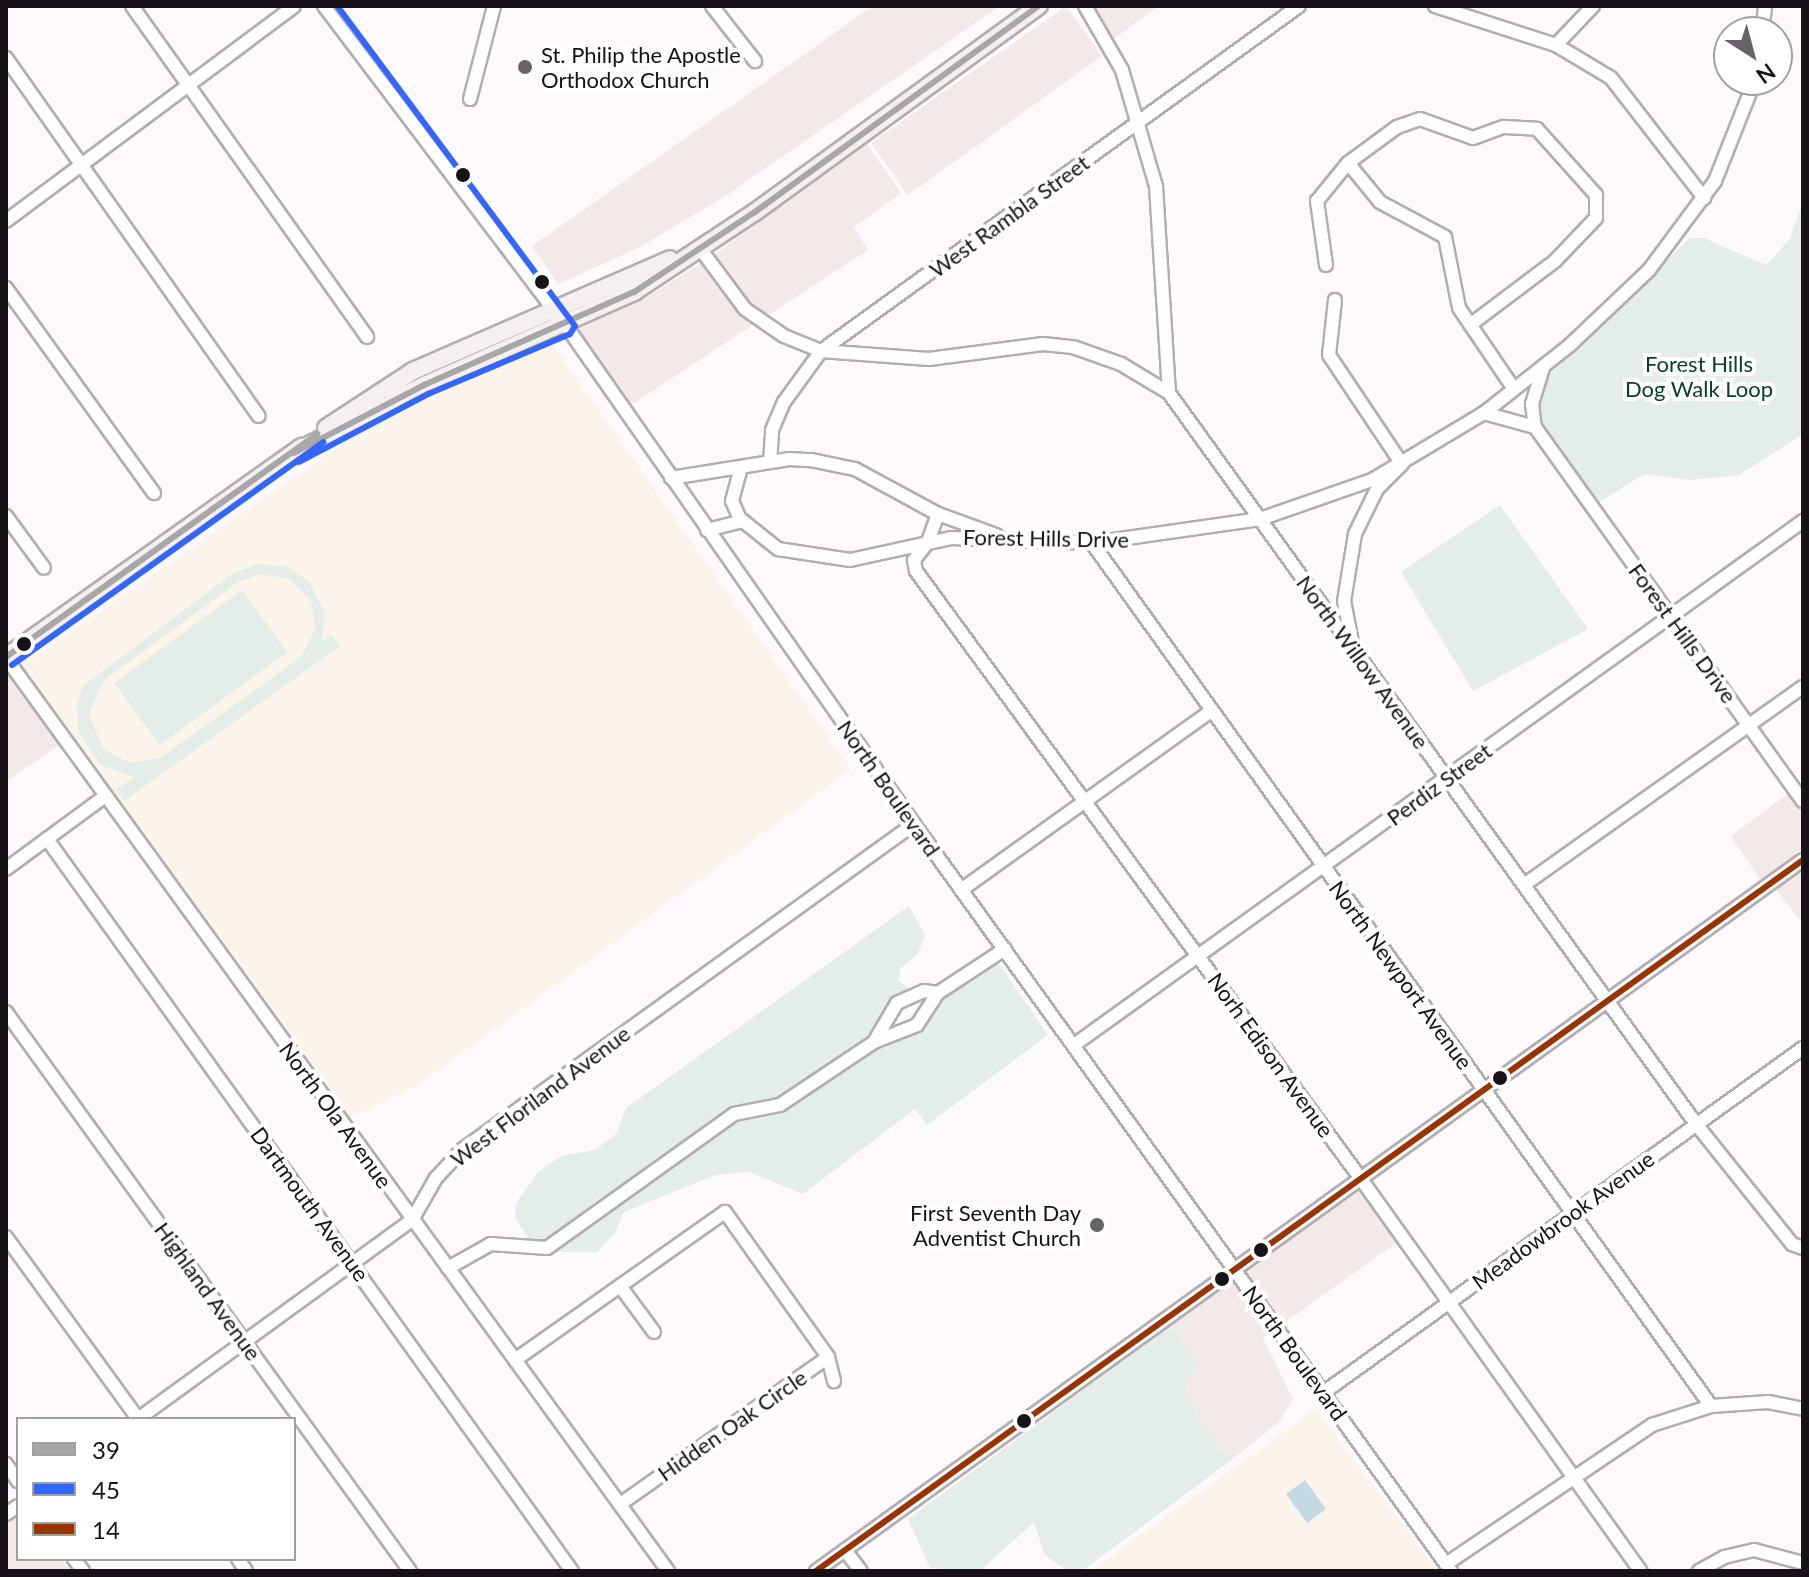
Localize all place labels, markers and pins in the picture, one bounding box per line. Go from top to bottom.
place label: St. Philip the Apostle Orthodox Church [541,41,742,92]
marker: St. Philip the Apostle Orthodox Church [516,58,534,76]
unlabelled marker [455,167,471,183]
unlabelled marker [534,274,550,290]
unlabelled marker [16,636,32,652]
unlabelled marker [1492,1070,1508,1086]
place label: First Seventh Day Adventist Church [910,1199,1081,1250]
marker: First Seventh Day Adventist Church [1088,1216,1106,1234]
unlabelled marker [1253,1242,1269,1258]
unlabelled marker [1214,1271,1230,1287]
unlabelled marker [1016,1413,1032,1429]

